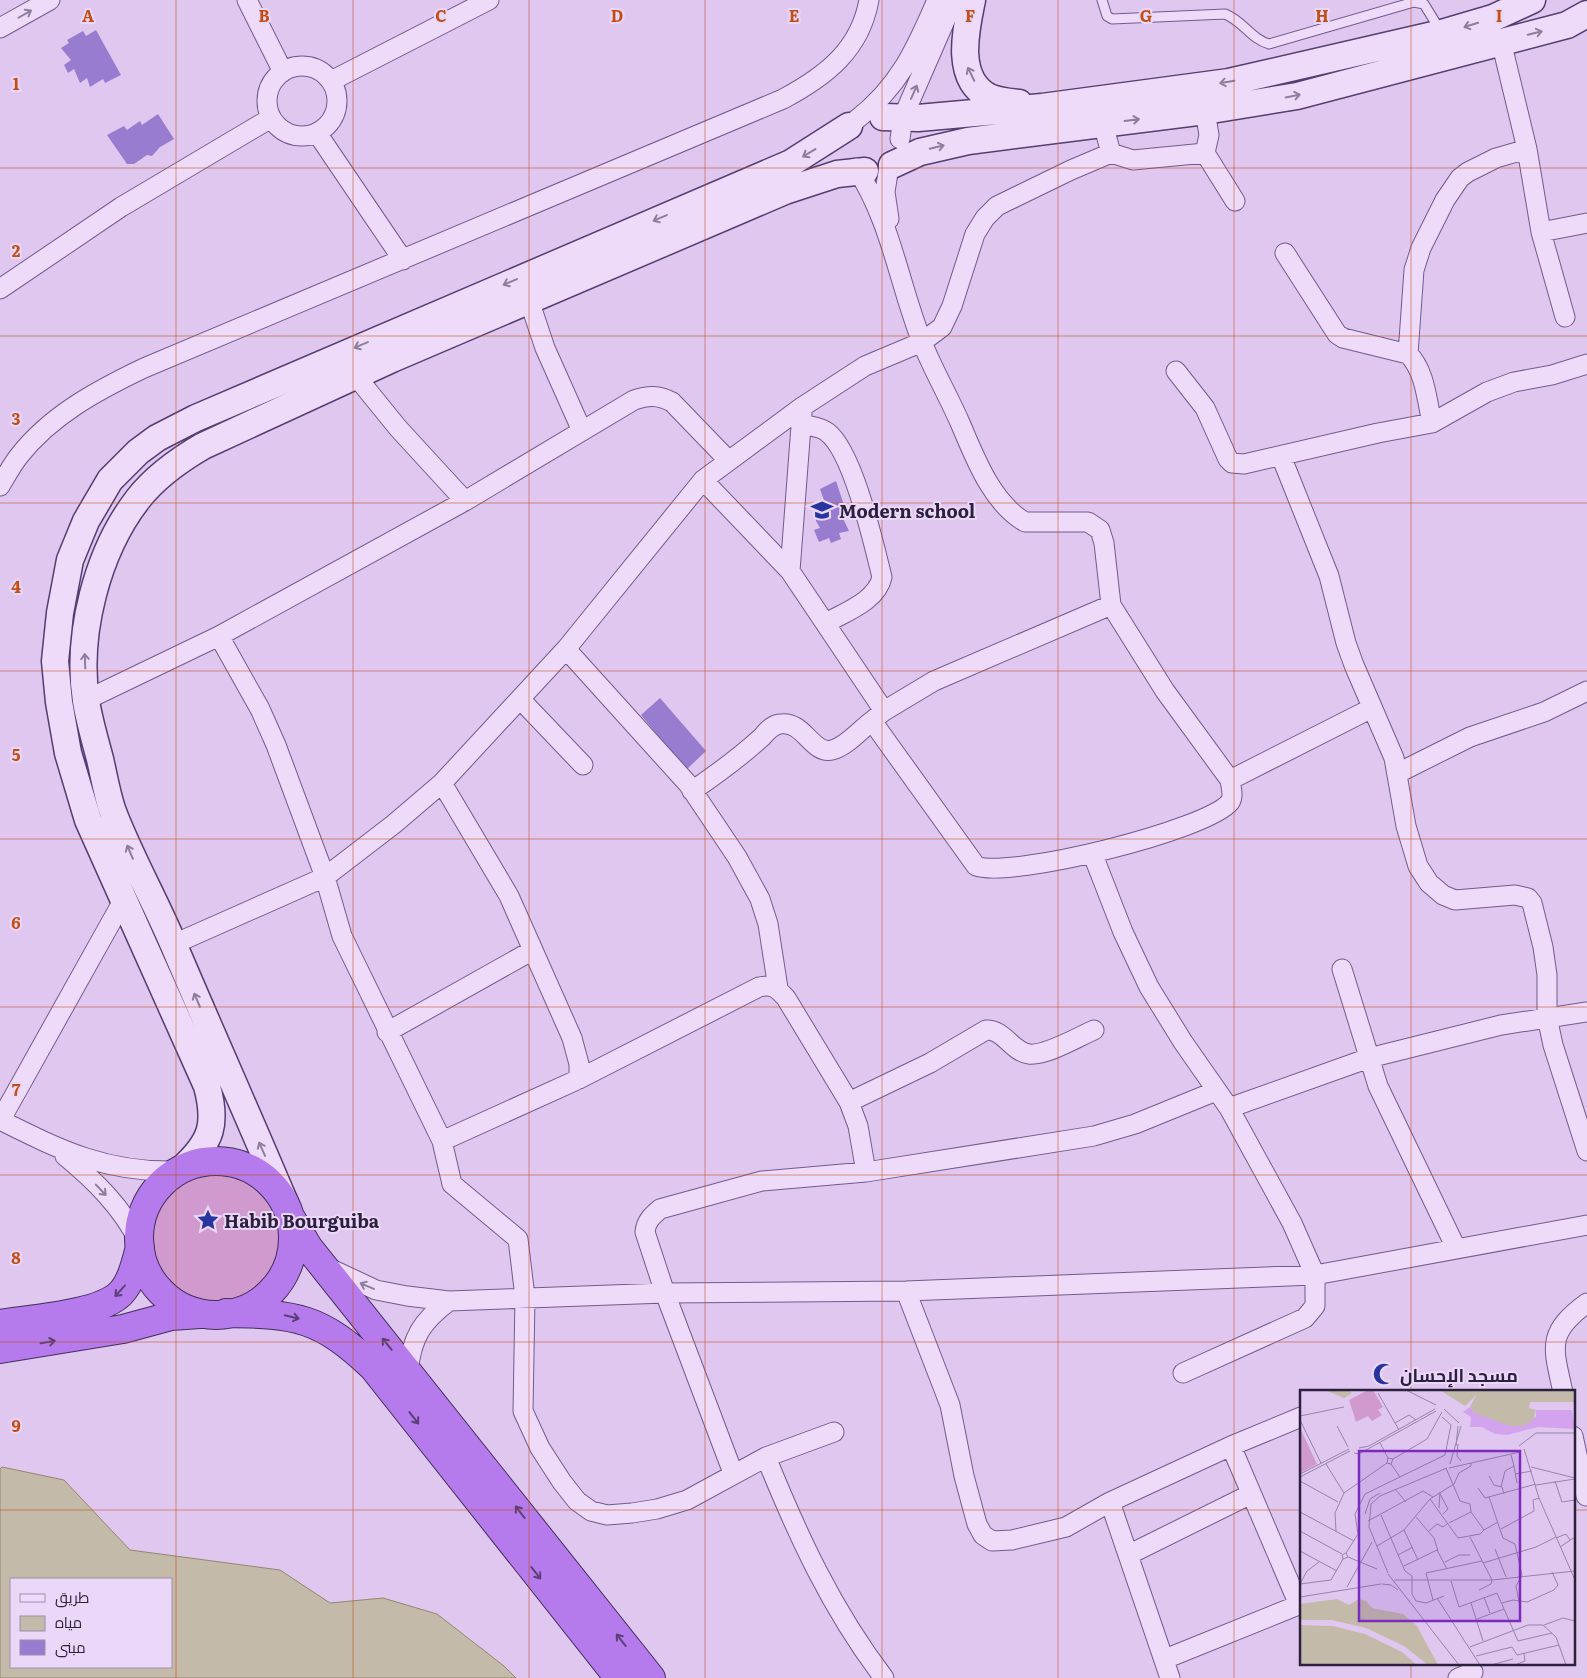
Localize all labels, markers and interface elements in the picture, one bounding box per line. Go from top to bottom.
text: A [82,3,94,27]
text: B [258,3,270,27]
text: C [435,3,447,27]
text: D [611,3,623,27]
text: E [789,3,800,27]
text: F [965,3,975,27]
text: G [1140,3,1152,27]
text: H [1315,3,1329,27]
text: I [1496,3,1502,27]
one-way arrow [17,9,32,18]
one-way arrow [1463,20,1479,30]
one-way arrow [1526,28,1542,37]
one-way arrow [966,67,975,82]
text: 1 [13,71,20,95]
one-way arrow [1220,77,1236,87]
one-way arrow [909,85,919,100]
one-way arrow [1285,91,1301,100]
one-way arrow [1124,115,1140,125]
one-way arrow [928,142,944,151]
one-way arrow [802,148,816,158]
one-way arrow [653,214,668,224]
text: 2 [12,238,21,262]
one-way arrow [503,278,518,287]
one-way arrow [354,341,369,351]
text: 3 [12,406,21,430]
school or university icon: Modern school [809,497,835,523]
place label: Modern school [839,497,976,524]
text: 4 [11,574,21,598]
one-way arrow [80,653,90,670]
text: 5 [12,742,21,766]
one-way arrow [125,845,135,860]
text: 6 [11,910,21,934]
one-way arrow [192,993,202,1008]
text: 7 [12,1077,21,1101]
one-way arrow [256,1142,266,1157]
one-way arrow [95,1183,107,1196]
place icon: Habib Bourguiba [195,1207,221,1233]
place label: Habib Bourguiba [224,1207,380,1234]
text: 8 [11,1245,21,1269]
one-way arrow [360,1280,375,1290]
one-way arrow [115,1284,127,1297]
one-way arrow [283,1313,299,1322]
one-way arrow [40,1336,56,1346]
one-way arrow [381,1338,392,1351]
mosque icon: مسجد الإحسان [1371,1361,1397,1387]
place label: مسجد الإحسان [1400,1361,1518,1388]
inset map [1300,1390,1574,1666]
one-way arrow [408,1412,419,1425]
text: 9 [11,1413,21,1437]
one-way arrow [515,1506,526,1519]
one-way arrow [531,1566,542,1579]
legend [10,1578,172,1668]
text: طريق [55,1585,89,1608]
text: مياه [55,1610,82,1633]
one-way arrow [616,1634,627,1647]
text: مبنى [55,1635,86,1658]

